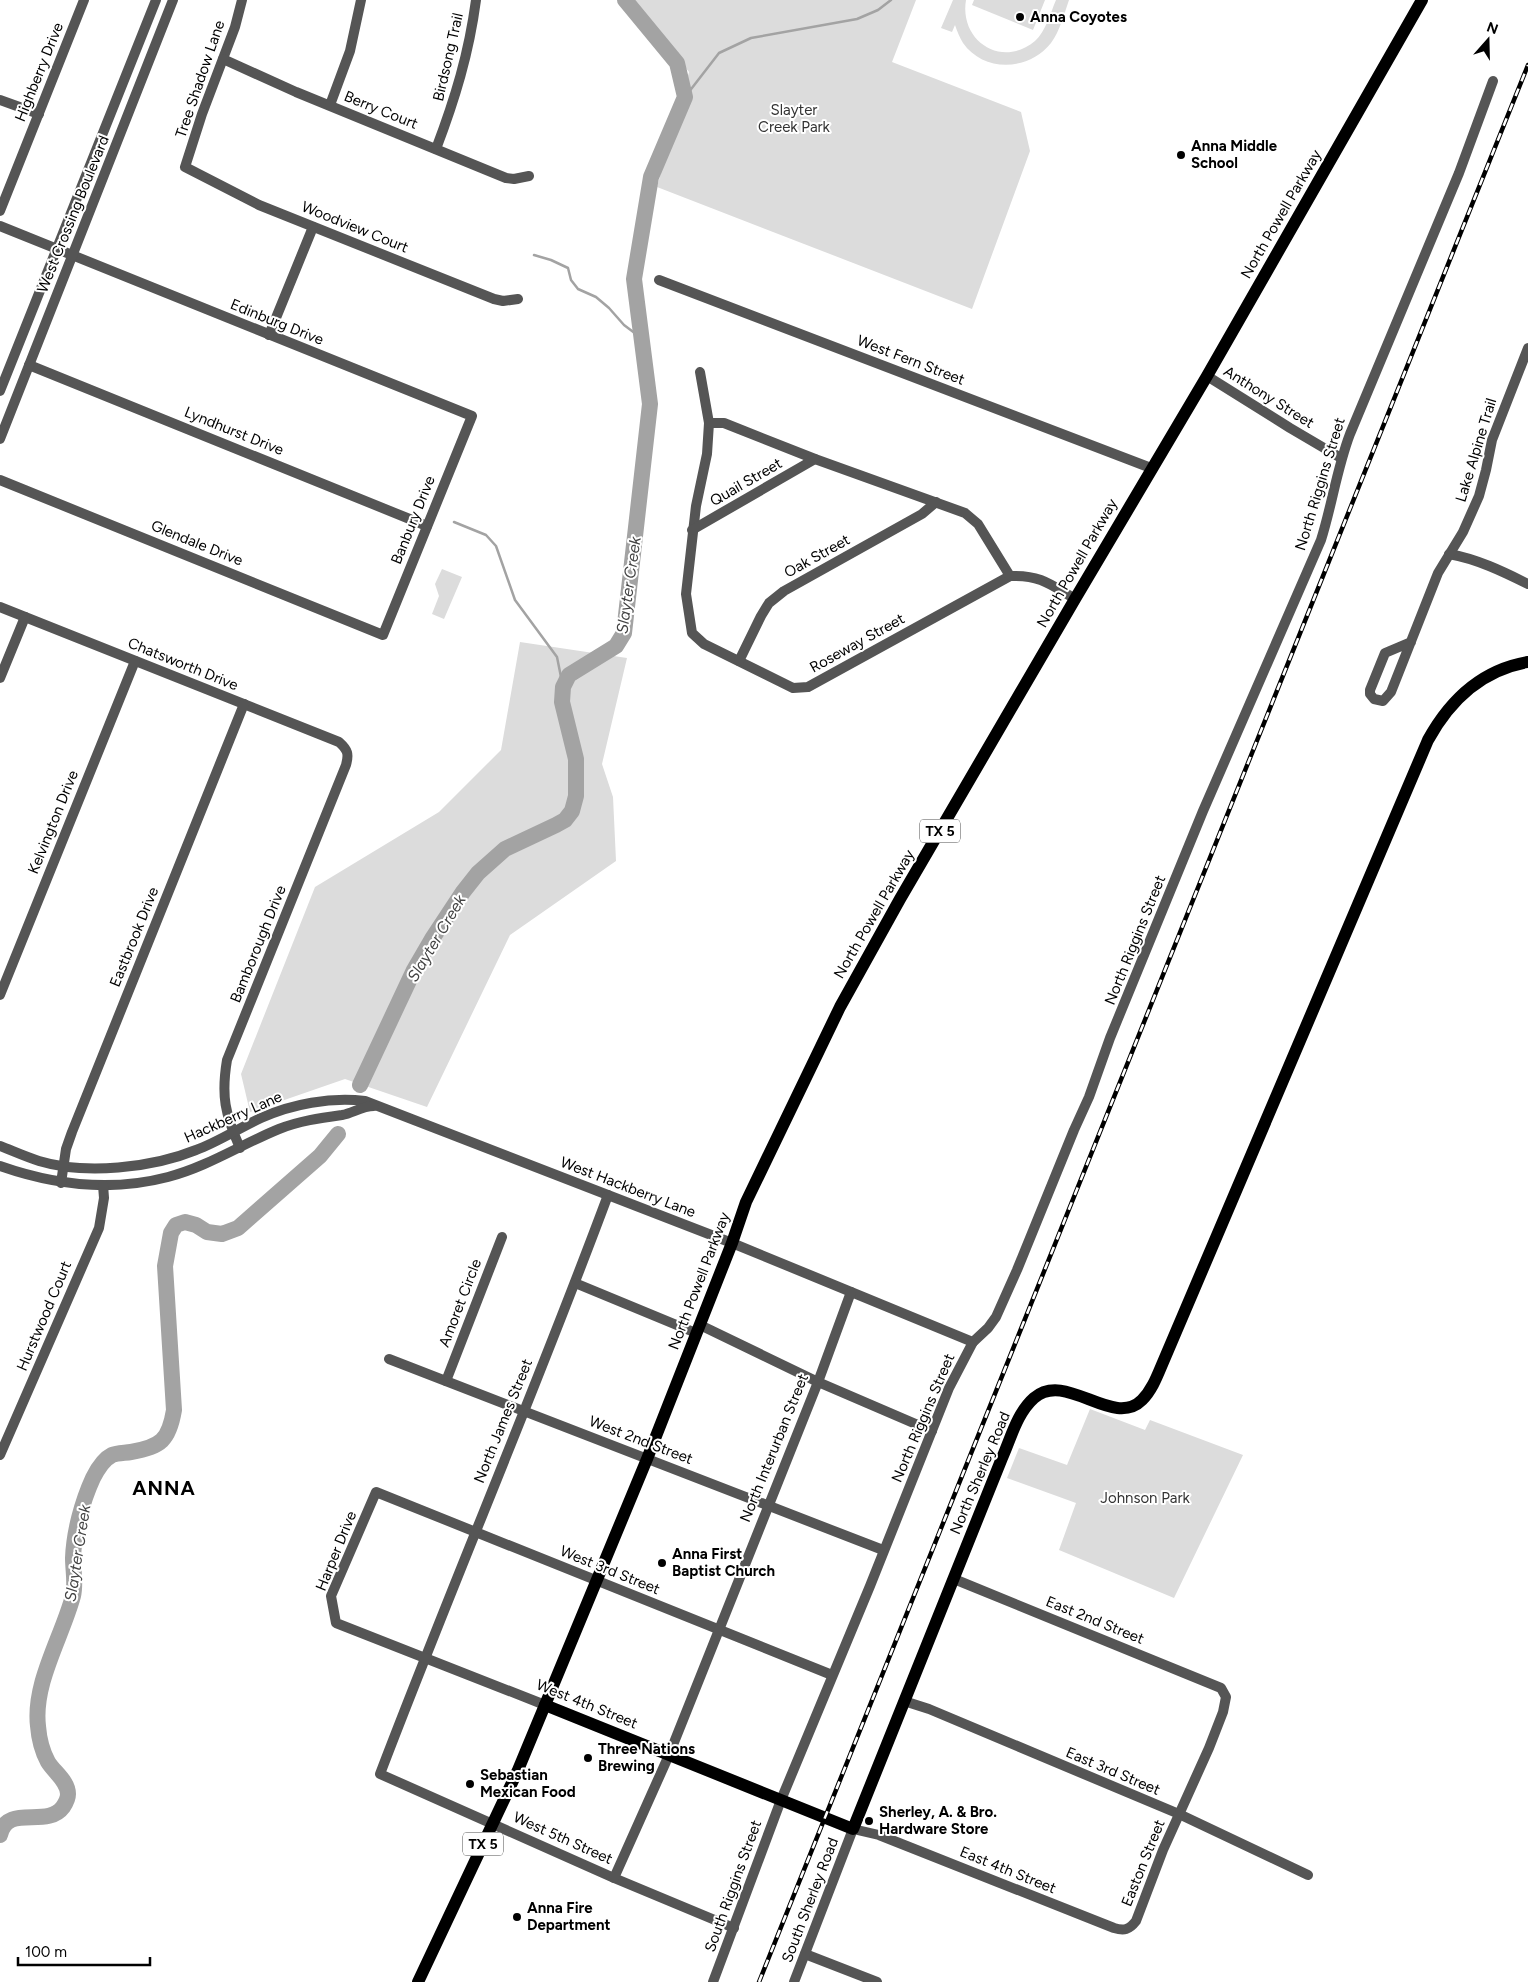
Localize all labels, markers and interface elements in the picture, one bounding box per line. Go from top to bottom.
place label: Anna Coyotes [1030,8,1127,26]
street label: Birdsong Trail [429,11,467,103]
marker: Anna Coyotes [1014,11,1026,23]
north arrow [1463,15,1513,65]
street label: Tree Shadow Lane [172,18,228,140]
text: N [1484,18,1500,38]
street label: Highberry Drive [11,20,67,124]
street label: Berry Court [342,87,421,133]
park label: Slayter Creek Park [758,101,831,136]
street label: West Crossing Boulevard [33,133,113,295]
place label: Anna Middle School [1191,137,1278,172]
street label: North Powell Parkway [1237,146,1325,282]
marker: Anna Middle School [1175,149,1187,161]
street label: Woodview Court [299,197,411,257]
street label: Edinburg Drive [228,295,326,349]
street label: West Fern Street [855,331,968,389]
street label: Anthony Street [1221,362,1318,432]
street label: Lake Alpine Trail [1452,396,1500,504]
street label: Lyndhurst Drive [182,403,286,459]
street label: North Riggins Street [1291,415,1349,553]
street label: Quail Street [707,454,786,510]
street label: Banbury Drive [387,473,439,567]
street label: North Powell Parkway [1033,495,1121,631]
street label: Glendale Drive [148,516,246,570]
street label: Oak Street [781,530,853,581]
water label: Slayter Creek [612,534,645,635]
street label: Roseway Street [806,609,908,677]
street label: Chatsworth Drive [125,634,241,694]
street label: Kelvington Drive [24,768,82,876]
road number: TX 5 [920,819,960,842]
street label: North Powell Parkway [830,846,918,982]
street label: North Riggins Street [1101,872,1169,1007]
street label: Bamborough Drive [226,883,290,1005]
street label: Eastbrook Drive [106,884,162,990]
water label: Slayter Creek [403,890,470,985]
street label: Hackberry Lane [181,1087,285,1147]
street label: West Hackberry Lane [558,1153,698,1221]
street label: North Powell Parkway [664,1210,734,1352]
street label: Amoret Circle [435,1256,485,1350]
street label: Hurstwood Court [13,1258,75,1374]
street label: North Riggins Street [888,1351,958,1485]
street label: North James Street [470,1356,536,1486]
street label: North Interurban Street [736,1371,812,1525]
street label: North Sherley Road [946,1409,1014,1537]
street label: West 2nd Street [587,1412,696,1468]
district label: ANNA [132,1476,196,1500]
park label: Johnson Park [1100,1489,1190,1507]
water label: Slayter Creek [60,1502,95,1603]
street label: Harper Drive [312,1508,360,1594]
street label: West 3rd Street [557,1542,663,1598]
place label: Anna First Baptist Church [672,1545,775,1580]
marker: Anna First Baptist Church [656,1557,668,1569]
street label: East 2nd Street [1043,1592,1147,1648]
street label: West 4th Street [534,1676,640,1733]
place label: Three Nations Brewing [598,1740,695,1775]
street label: East 3rd Street [1063,1743,1163,1799]
marker: Three Nations Brewing [582,1752,594,1764]
place label: Sebastian Mexican Food [480,1766,576,1801]
marker: Sebastian Mexican Food [464,1778,476,1790]
place label: Sherley, A. & Bro. Hardware Store [879,1803,997,1838]
street label: West 5th Street [511,1808,616,1868]
marker: Sherley, A. & Bro. Hardware Store [863,1815,875,1827]
street label: South Riggins Street [701,1817,765,1954]
street label: Easton Street [1117,1817,1169,1909]
road number: TX 5 [463,1832,503,1856]
street label: South Sherley Road [778,1835,842,1965]
street label: East 4th Street [957,1843,1059,1898]
place label: Anna Fire Department [527,1899,610,1934]
marker: Anna Fire Department [511,1911,523,1923]
scale bar [18,1934,150,1966]
text: 100 m [25,1943,67,1961]

